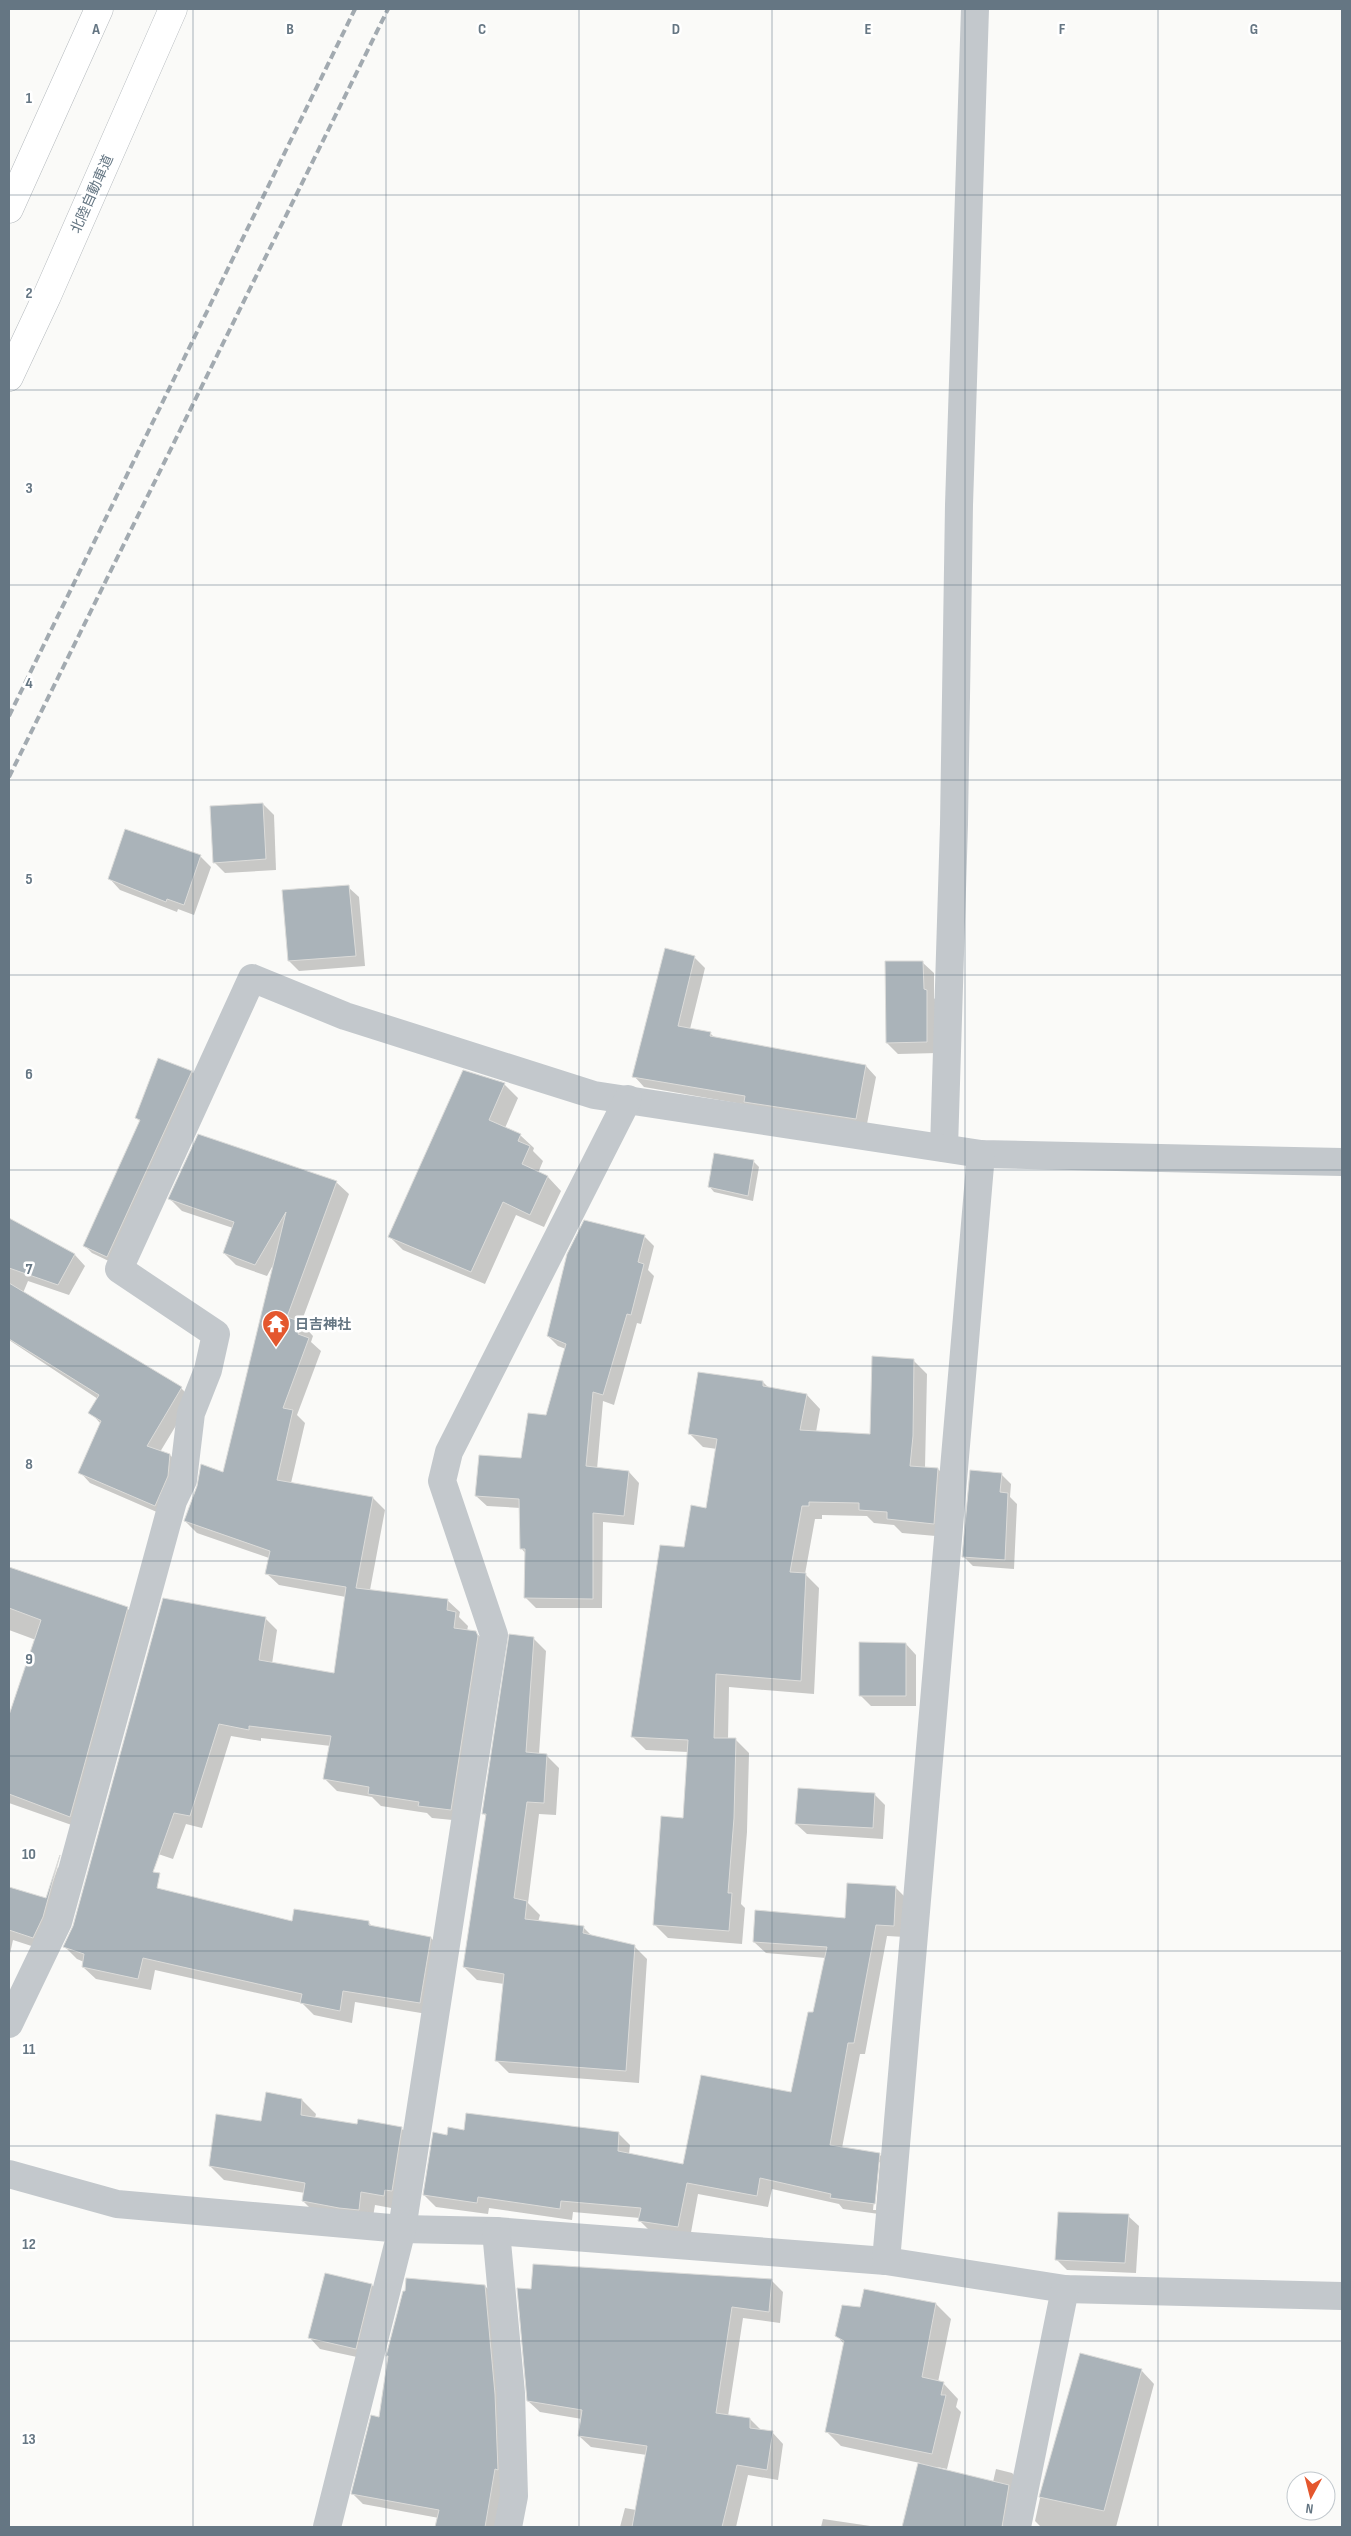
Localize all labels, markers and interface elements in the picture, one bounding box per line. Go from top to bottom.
text: A [91,20,100,39]
text: B [286,20,294,39]
text: C [478,20,486,39]
text: D [672,20,680,39]
text: E [865,20,872,39]
text: F [1059,20,1066,39]
text: G [1250,20,1258,39]
text: 1 [26,89,33,108]
street label: 北陸自動車道 [67,152,117,236]
text: 2 [25,284,33,303]
text: 3 [25,479,33,498]
text: 4 [25,674,33,693]
text: 5 [25,870,33,889]
text: 6 [25,1065,33,1084]
text: 7 [26,1260,33,1279]
temple icon: 日吉神社 [261,1309,291,1348]
place label: 日吉神社 [295,1316,351,1333]
text: 8 [25,1455,33,1474]
text: 9 [25,1650,33,1669]
text: 10 [22,1845,36,1864]
text: 11 [23,2040,36,2059]
text: 12 [22,2235,36,2254]
text: 13 [22,2430,36,2449]
north arrow [1286,2471,1336,2521]
text: N [1305,2500,1314,2517]

